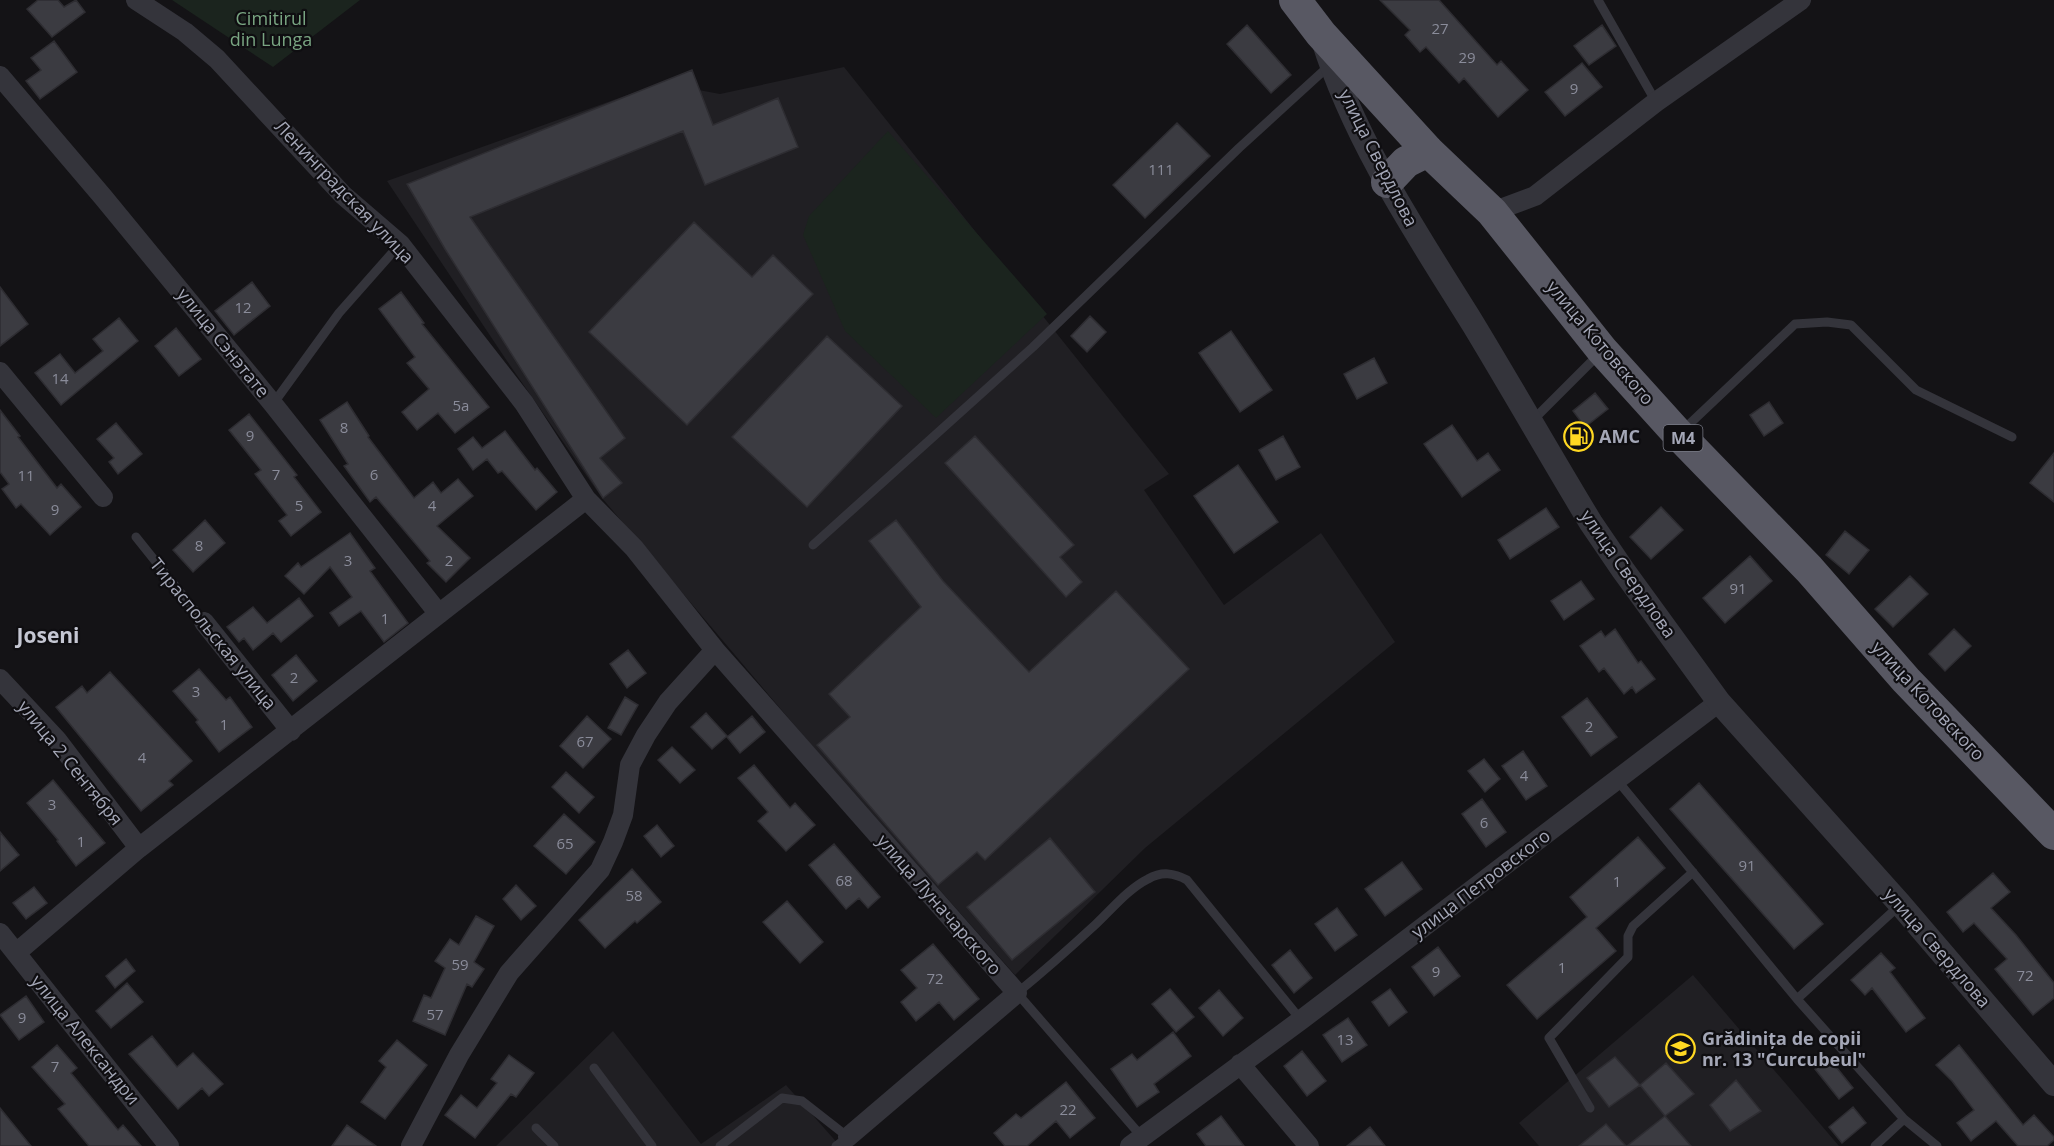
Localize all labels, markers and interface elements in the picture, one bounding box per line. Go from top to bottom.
park label: Cimitirul din Lunga [230,6,312,51]
house number: 27 [1431,18,1449,38]
house number: 29 [1458,47,1476,67]
house number: 9 [1570,78,1578,98]
street label: улица Свердлова [1334,85,1424,230]
street label: Ленинградская улица [270,114,420,268]
house number: 111 [1148,159,1174,179]
street label: улица Котовского [1542,275,1660,410]
street label: улица Сэнэтате [172,283,275,402]
house number: 12 [234,297,252,317]
house number: 14 [51,368,69,388]
house number: 5а [453,395,469,415]
house number: 8 [340,417,348,437]
fuel station icon: AMC [1562,421,1594,453]
place label: AMC [1599,424,1640,448]
house number: 9 [246,425,254,445]
road number: M4 [1664,425,1702,451]
house number: 7 [272,464,280,484]
house number: 6 [370,464,378,484]
house number: 11 [17,465,35,485]
house number: 5 [295,495,303,515]
house number: 4 [428,495,437,515]
house number: 9 [51,499,59,519]
street label: улица Свердлова [1576,505,1682,642]
house number: 8 [195,535,203,555]
house number: 3 [344,550,352,570]
house number: 2 [445,550,453,570]
street label: Тираспольская улица [145,553,282,714]
house number: 91 [1729,578,1747,598]
house number: 1 [381,608,389,628]
district label: Joseni [14,621,80,649]
street label: улица Котовского [1867,635,1991,765]
house number: 2 [290,667,298,687]
house number: 3 [192,681,200,701]
street label: улица 2 Сентября [13,695,129,830]
house number: 1 [220,714,228,734]
house number: 2 [1585,716,1593,736]
house number: 67 [576,731,594,751]
house number: 4 [138,747,147,767]
house number: 4 [1520,765,1529,785]
house number: 3 [48,794,56,814]
house number: 6 [1480,812,1488,832]
street label: улица Петровского [1406,823,1555,943]
street label: улица Луначарского [872,829,1008,980]
house number: 1 [77,831,85,851]
house number: 65 [556,833,574,853]
house number: 91 [1738,855,1756,875]
house number: 68 [835,870,853,890]
house number: 1 [1613,871,1621,891]
street label: улица Свердлова [1879,882,1996,1012]
house number: 58 [625,885,643,905]
house number: 59 [451,954,469,974]
house number: 1 [1558,957,1566,977]
house number: 9 [1432,961,1440,981]
house number: 72 [2016,965,2034,985]
house number: 72 [926,968,944,988]
street label: улица Александри [26,969,146,1109]
house number: 57 [426,1004,444,1024]
house number: 9 [18,1007,26,1027]
place label: Grădinița de copii nr. 13 "Curcubeul" [1702,1026,1866,1071]
house number: 13 [1336,1029,1354,1049]
school or university icon: Grădinița de copii nr. 13 "Curcubeul" [1665,1033,1697,1065]
house number: 7 [51,1056,59,1076]
house number: 22 [1059,1099,1077,1119]

